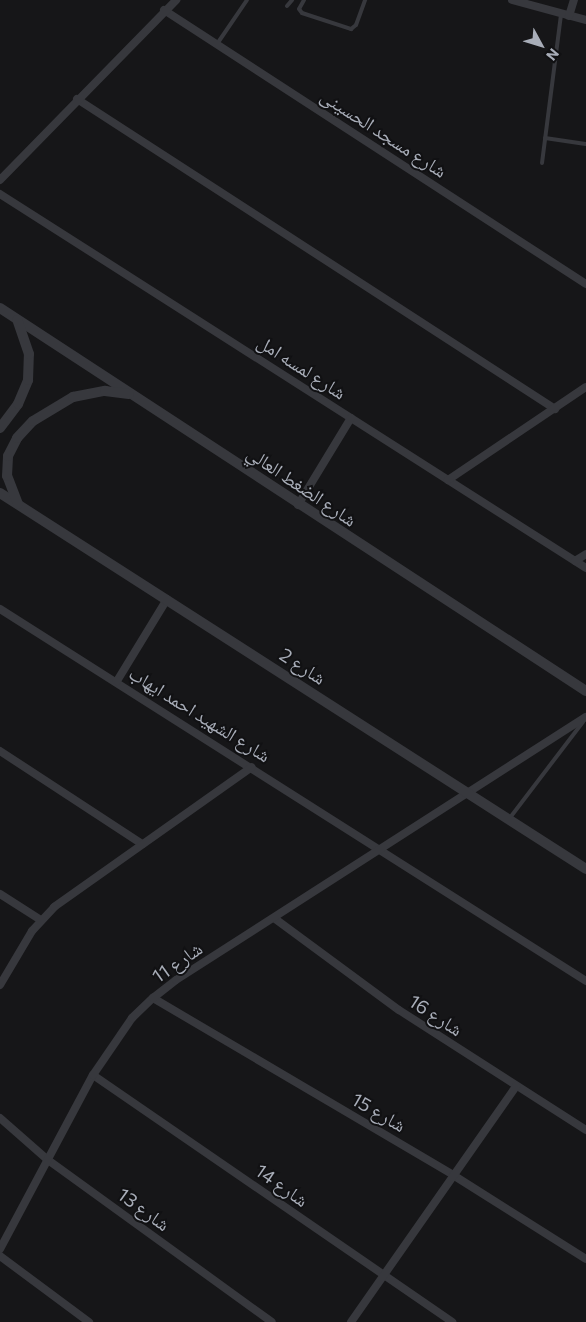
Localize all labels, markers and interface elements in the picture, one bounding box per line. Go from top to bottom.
north arrow [516,20,566,70]
text: N [543,45,563,64]
street label: شارع مسجد الحسينى [317,84,451,182]
street label: شارع لمسه امل [253,330,351,404]
street label: شارع الضغط العالي [243,441,361,531]
street label: شارع 2 [276,643,330,689]
street label: شارع الشهيد احمد ايهاب [125,661,275,767]
street label: شارع 11 [148,937,206,987]
street label: شارع 16 [405,989,467,1041]
street label: شارع 15 [348,1087,410,1137]
street label: شارع 14 [251,1159,313,1211]
street label: شارع 13 [114,1183,174,1235]

